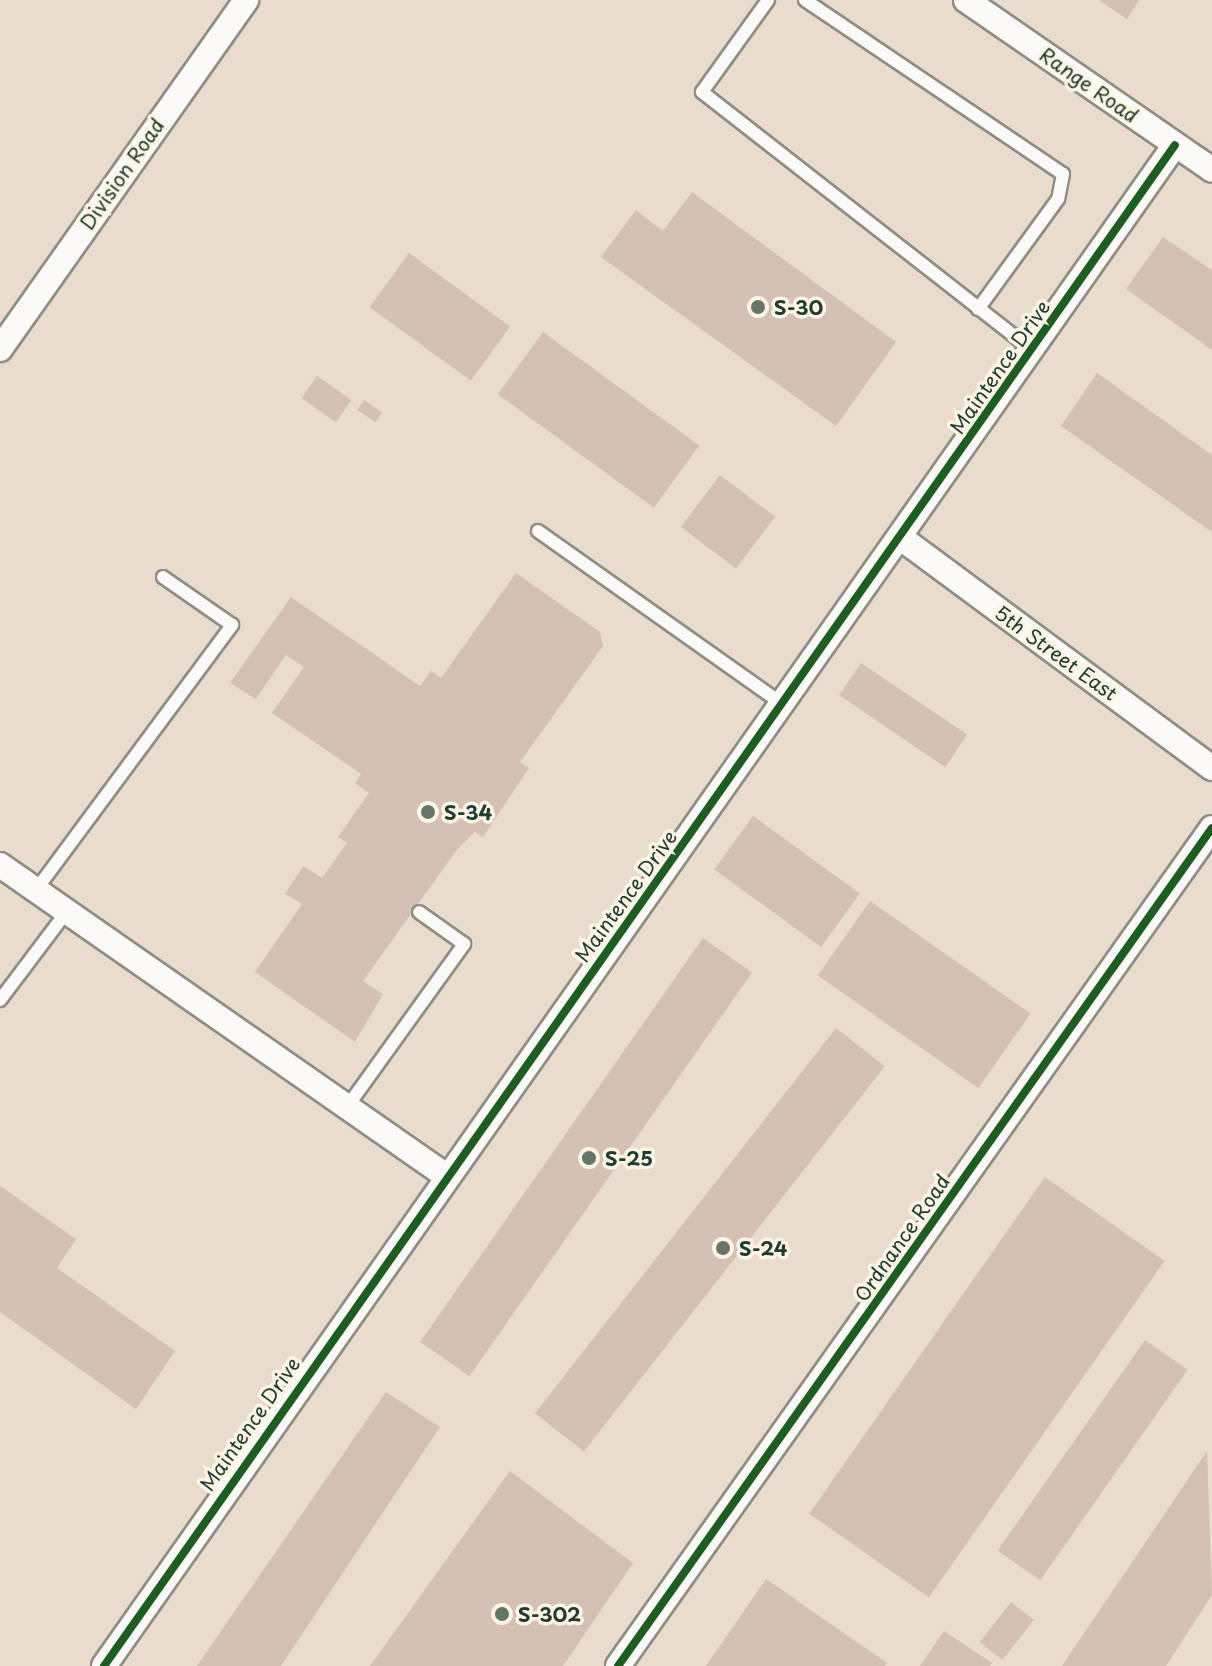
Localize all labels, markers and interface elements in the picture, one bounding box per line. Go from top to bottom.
street label: Range Road [1035,42,1143,128]
street label: Division Road [75,114,169,234]
place label: S-30 [774,295,823,319]
street label: Maintence Drive [945,295,1055,439]
marker: S-30 [749,298,767,316]
street label: 5th Street East [990,600,1122,706]
place label: S-34 [444,800,492,824]
marker: S-34 [419,803,437,821]
street label: Maintence Drive [570,825,682,967]
place label: S-25 [605,1146,653,1170]
marker: S-25 [580,1149,598,1167]
street label: Ordnance Road [850,1170,954,1306]
place label: S-24 [739,1236,787,1260]
marker: S-24 [714,1239,732,1257]
street label: Maintence Drive [195,1352,305,1496]
place label: S-302 [518,1602,581,1626]
marker: S-302 [493,1605,511,1623]

